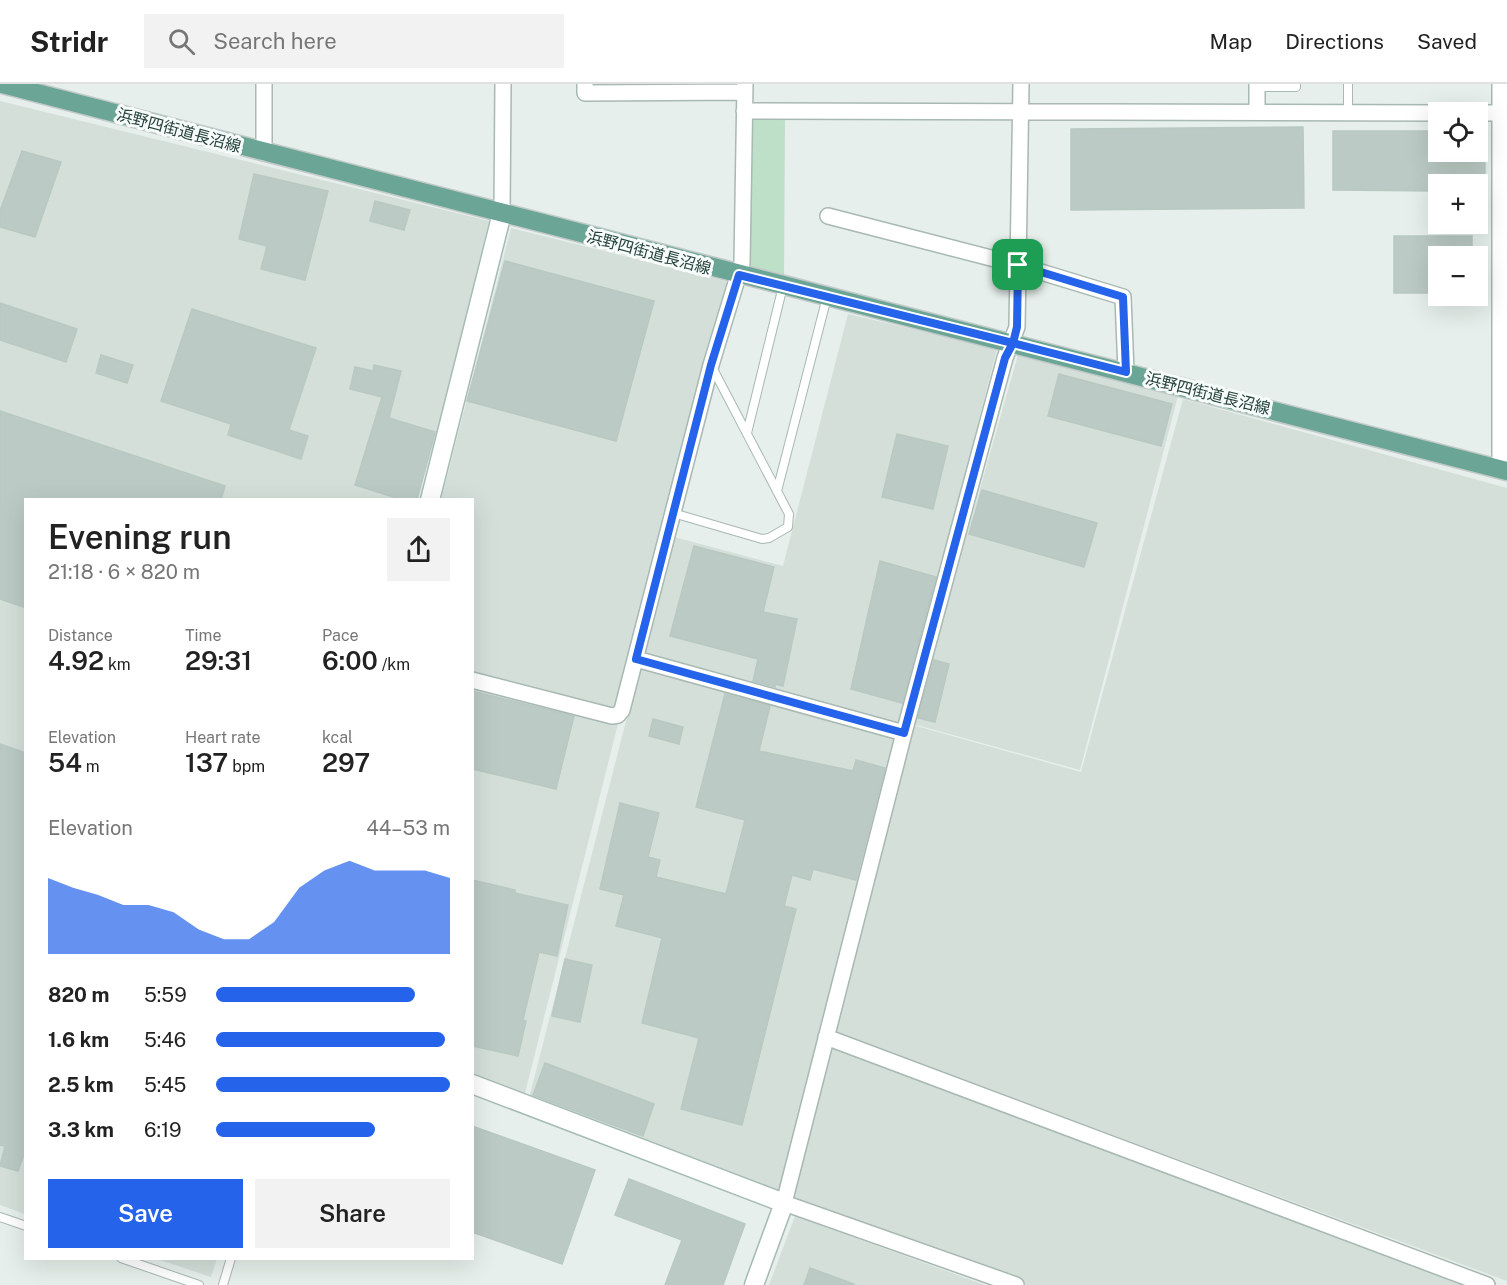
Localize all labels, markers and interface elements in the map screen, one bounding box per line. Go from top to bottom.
search box [144,14,564,68]
text: Stridr [30,25,108,58]
icon: search [165,25,198,58]
text: Search here [213,28,337,54]
text: Map [1210,29,1252,54]
text: Directions [1285,29,1384,54]
text: Saved [1417,29,1477,54]
map controls [1428,102,1488,306]
button: locate [1428,102,1488,162]
street label: 浜野四街道長沼線 [115,105,243,156]
button: + [1428,174,1488,234]
street label: 浜野四街道長沼線 [585,227,713,278]
pin [992,239,1043,290]
button: − [1428,246,1488,306]
icon: arrive [1001,248,1034,281]
street label: 浜野四街道長沼線 [1143,369,1272,418]
text: Evening run [48,518,231,556]
button: share [387,518,450,581]
text: 21:18 · 6 × 820 m [48,560,200,584]
text: Distance [48,626,113,645]
text: Time [185,626,221,645]
text: Pace [322,626,359,645]
text: 4.92 [48,645,104,676]
text: 29:31 [185,645,252,676]
text: 6:00 [322,645,378,676]
text: km [104,655,131,674]
text: /km [378,655,410,674]
text: Elevation [48,728,116,747]
text: Heart rate [185,728,261,747]
text: kcal [322,728,353,747]
text: 54 [48,747,82,778]
text: 137 [185,747,228,778]
text: 297 [322,747,370,778]
text: m [82,757,100,776]
text: bpm [228,757,265,776]
text: Elevation [48,816,133,840]
text: 44–53 m [366,816,450,840]
text: 820 m [48,983,109,1007]
text: 5:59 [144,983,187,1007]
text: 1.6 km [48,1028,109,1052]
text: 5:46 [144,1028,186,1052]
text: 2.5 km [48,1073,114,1097]
text: 5:45 [144,1073,186,1097]
text: 3.3 km [48,1118,114,1142]
text: 6:19 [144,1118,182,1142]
button: Save [48,1179,243,1248]
button: Share [255,1179,450,1248]

